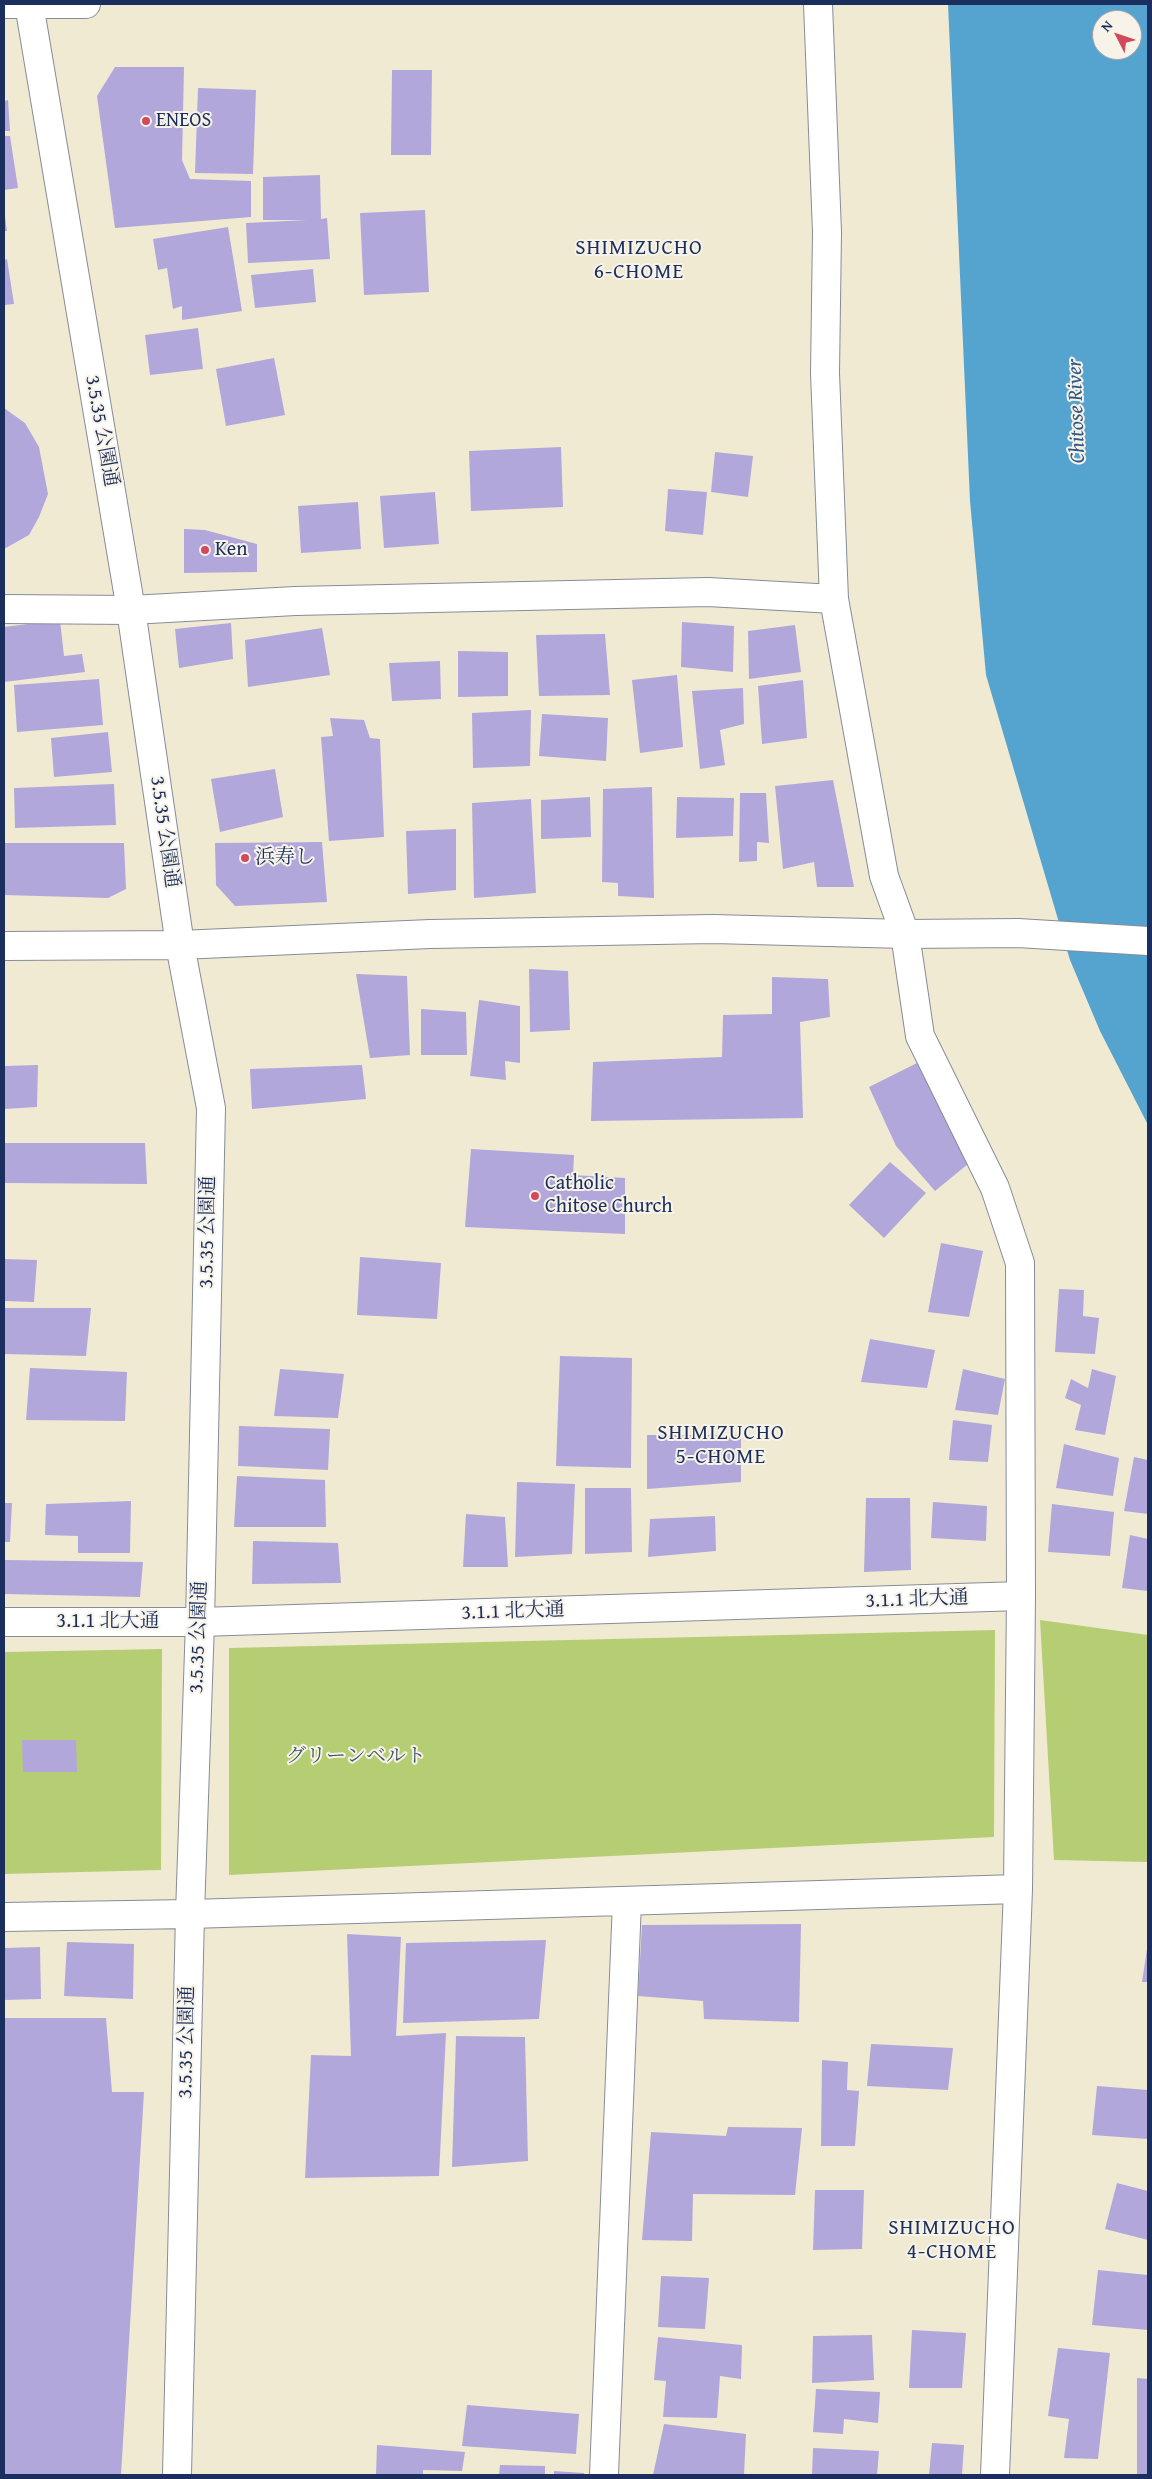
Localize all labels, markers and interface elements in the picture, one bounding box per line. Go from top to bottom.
north arrow [1092,10,1142,60]
text: N [1096,16,1117,36]
place label: ENEOS [156,109,211,133]
marker: ENEOS [140,115,152,127]
district label: SHIMIZUCHO 6-CHOME [574,236,704,286]
water label: Chitose River [1063,358,1091,464]
street label: 3.5.35 公園通 [79,373,123,489]
place label: Ken [215,538,247,562]
marker: Ken [199,544,211,556]
street label: 3.5.35 公園通 [144,775,184,889]
place label: 浜寿し [255,846,315,870]
marker: 浜寿し [239,852,251,864]
place label: Catholic Chitose Church [545,1172,672,1219]
street label: 3.5.35 公園通 [195,1175,221,1289]
marker: Catholic Chitose Church [529,1190,541,1202]
district label: SHIMIZUCHO 5-CHOME [656,1421,786,1471]
street label: 3.5.35 公園通 [185,1580,213,1694]
street label: 3.1.1 北大通 [865,1586,969,1614]
street label: 3.1.1 北大通 [461,1598,565,1626]
street label: 3.1.1 北大通 [57,1610,159,1634]
park label: グリーンベルト [286,1745,426,1769]
street label: 3.5.35 公園通 [174,1985,200,2099]
district label: SHIMIZUCHO 4-CHOME [887,2216,1017,2266]

